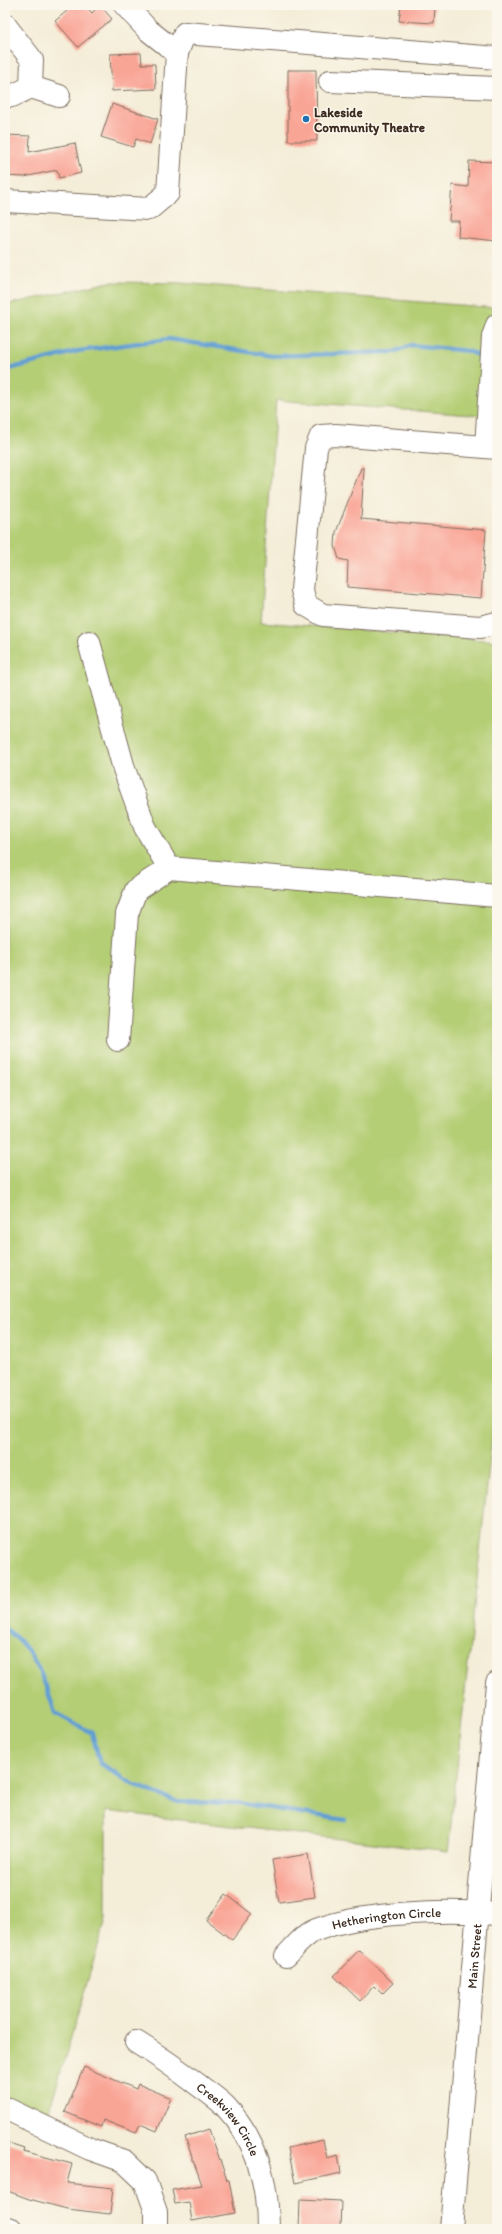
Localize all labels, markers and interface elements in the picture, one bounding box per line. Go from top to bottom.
place label: Lakeside Community Theatre [314,105,425,136]
marker: Lakeside Community Theatre [301,114,311,124]
street label: Hetherington Circle [330,1905,441,1932]
street label: Main Street [464,1923,485,1989]
street label: Creekview Circle [194,2079,262,2158]

